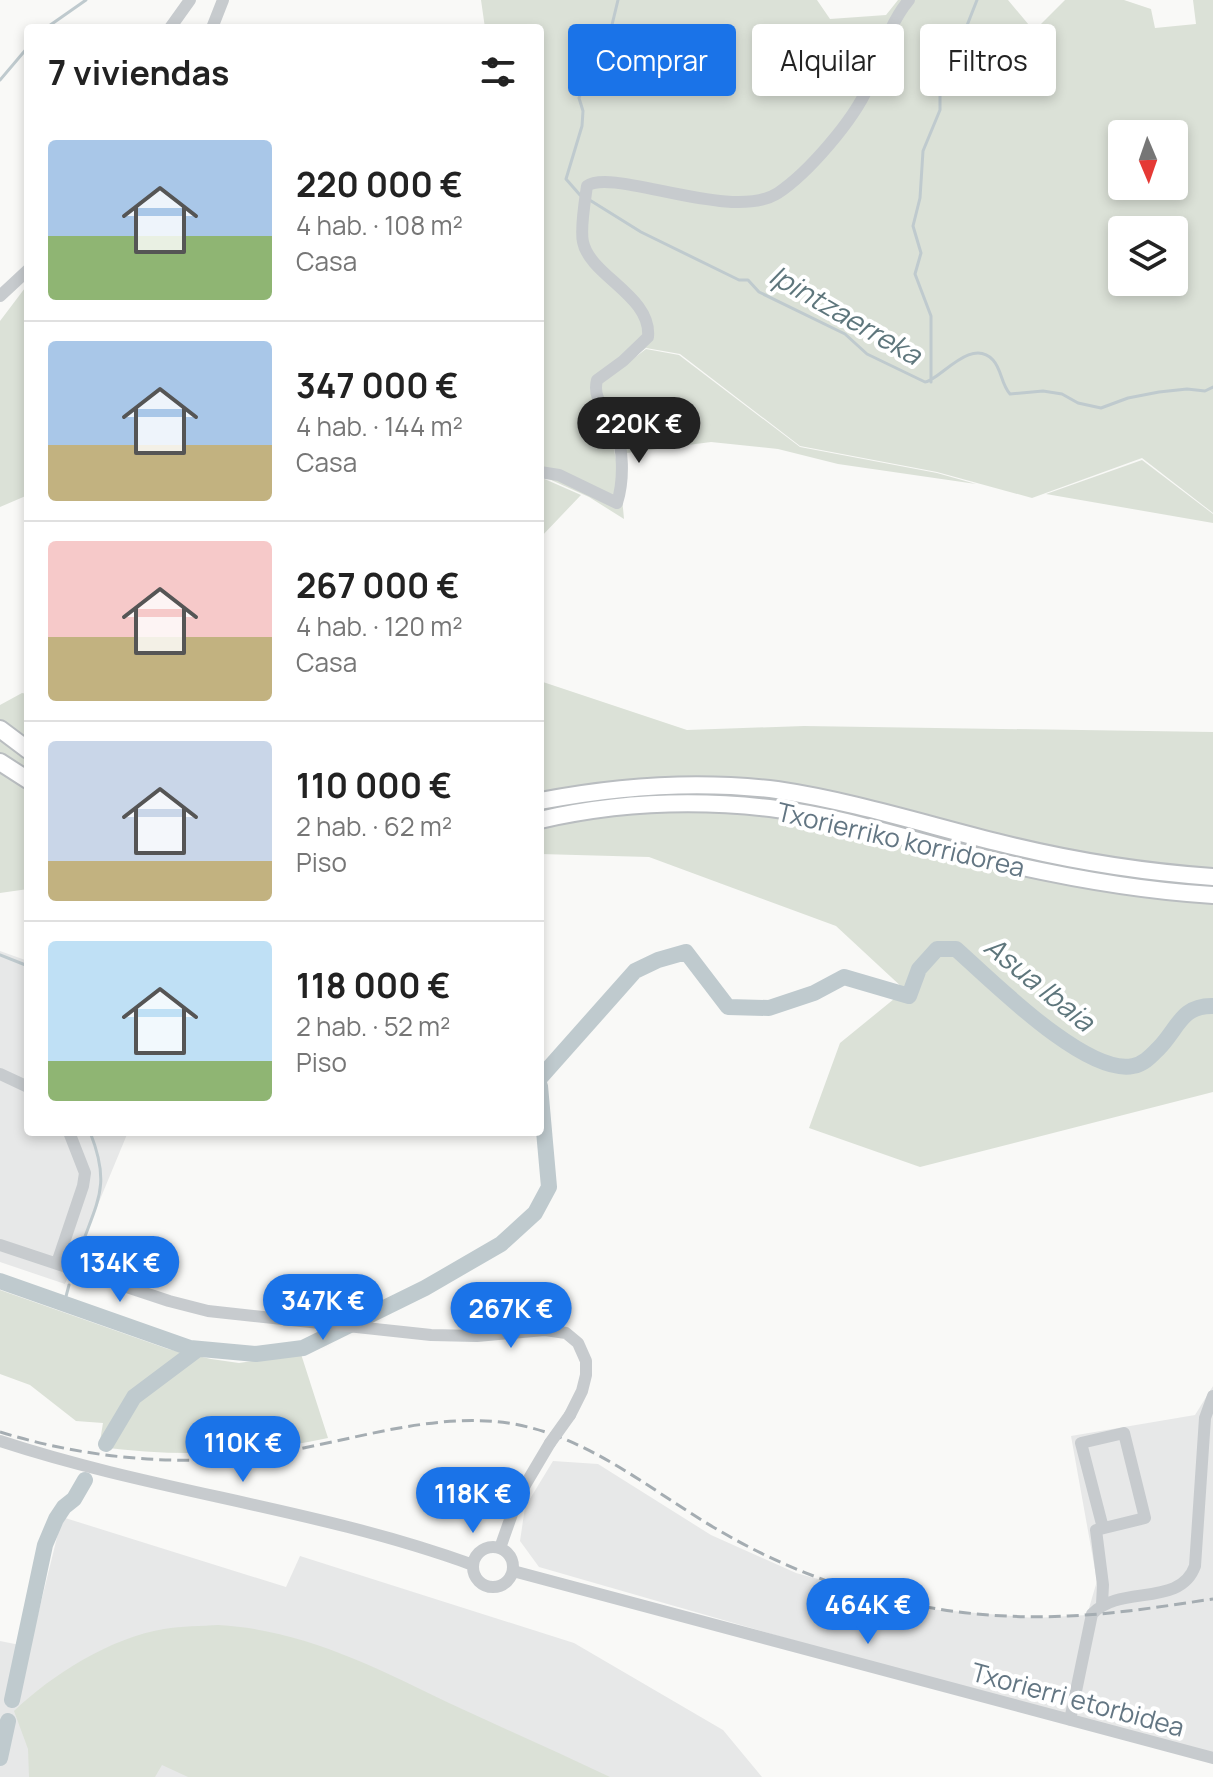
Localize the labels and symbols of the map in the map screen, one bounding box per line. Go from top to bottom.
north arrow [1108,120,1188,200]
water label: Ipintzaerreka [763,255,930,373]
pin: 220K € [574,397,704,465]
street label: Txorierriko korridorea [774,793,1028,885]
water label: Asua Ibaia [977,927,1104,1040]
pin: 134K € [55,1236,185,1304]
pin: 347K € [258,1274,388,1342]
pin: 267K € [446,1282,576,1350]
pin: 110K € [178,1416,308,1484]
pin: 118K € [408,1467,538,1535]
pin: 464K € [803,1578,933,1646]
street label: Txorierri etorbidea [968,1653,1188,1745]

